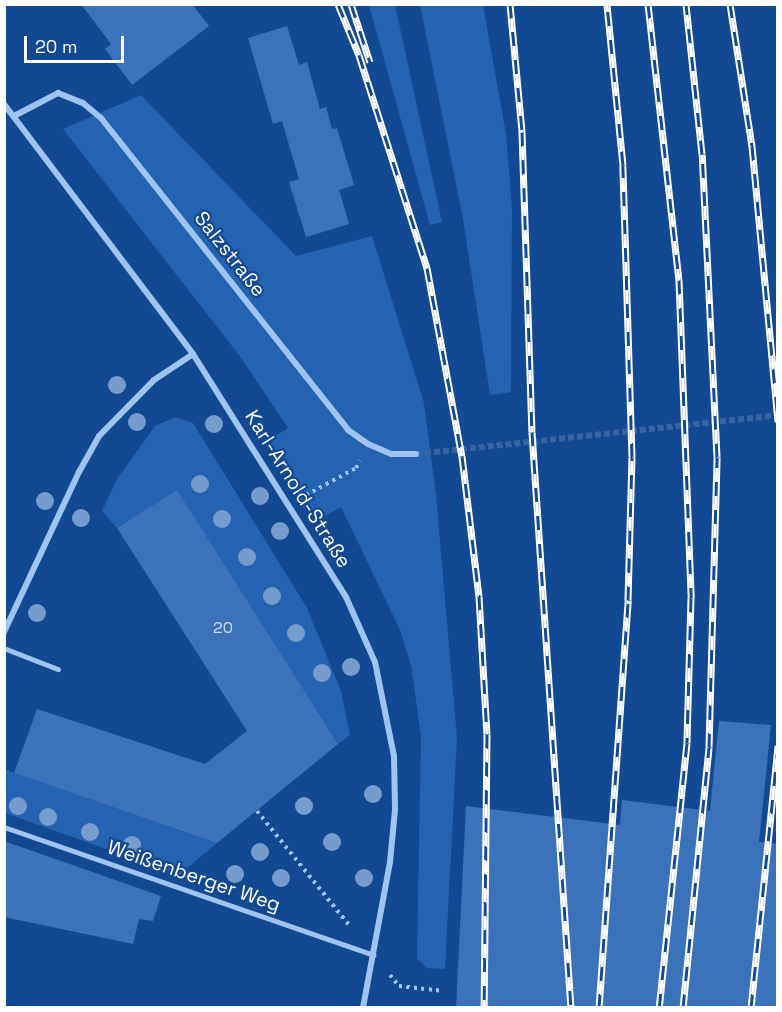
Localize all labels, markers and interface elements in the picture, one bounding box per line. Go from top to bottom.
scale bar [27,24,128,62]
text: 20 m [35,35,78,58]
street label: Salzstraße [189,207,271,301]
street label: Karl-Arnold-Straße [240,406,356,572]
house number: 20 [213,618,233,638]
street label: Weißenberger Weg [104,835,284,917]

